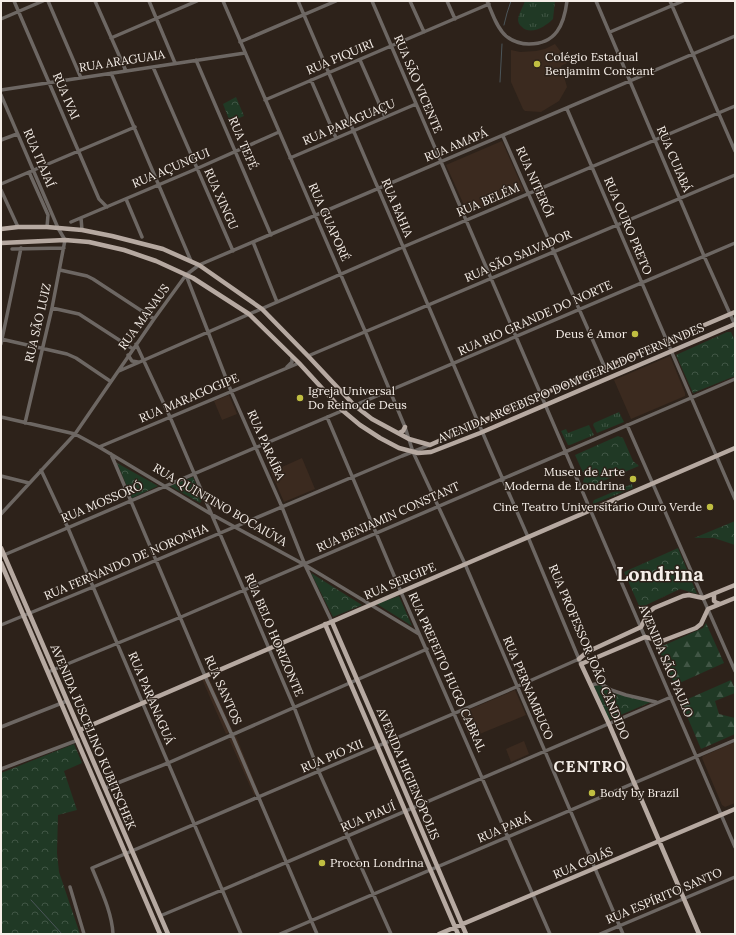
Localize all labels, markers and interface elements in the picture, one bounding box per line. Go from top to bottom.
street label: RUA SÃO VICENTE [391,32,446,135]
street label: RUA PIQUIRI [304,36,376,78]
street label: RUA ARAGUAIA [78,46,166,75]
place label: Colégio Estadual Benjamim Constant [545,49,655,78]
marker: Colégio Estadual Benjamim Constant [532,59,542,69]
street label: RUA IVAI [50,70,83,122]
street label: RUA PARAGUAÇU [300,95,398,148]
street label: RUA TEFÉ [226,114,261,172]
street label: RUA CUIABÁ [654,123,695,195]
street label: RUA AMAPÁ [422,124,490,165]
street label: RUA ITAJAÍ [20,126,58,189]
street label: RUA AÇUNGUI [130,144,212,191]
street label: RUA NITERÓI [513,144,558,220]
street label: RUA XINGU [201,166,242,232]
street label: RUA OURO PRETO [601,175,656,277]
street label: RUA BAHIA [378,176,417,240]
street label: RUA GUAPORÉ [306,180,353,263]
street label: RUA BELÉM [454,180,522,220]
street label: RUA SÃO SALVADOR [462,226,574,285]
street label: RUA RIO GRANDE DO NORTE [455,277,614,358]
street label: RUA MANAUS [115,281,173,353]
street label: RUA SÃO LUIZ [21,282,54,364]
street label: AVENIDA ARCEBISPO DOM GERALDO FERNANDES [434,319,706,446]
place label: Deus é Amor [556,326,628,341]
marker: Deus é Amor [630,329,640,339]
street label: RUA MARAGOGIPE [136,370,241,425]
place label: Igreja Universal Do Reino de Deus [308,383,407,412]
marker: Igreja Universal Do Reino de Deus [295,393,305,403]
street label: RUA PARAÍBA [244,407,289,483]
street label: RUA QUINTINO BOCAIÚVA [150,460,291,549]
place label: Museu de Arte Moderna de Londrina [504,464,625,493]
marker: Museu de Arte Moderna de Londrina [628,474,638,484]
street label: RUA MOSSORÓ [59,478,145,526]
street label: RUA BENJAMIN CONSTANT [314,478,462,555]
place label: Cine Teatro Universitário Ouro Verde [493,499,702,514]
marker: Cine Teatro Universitário Ouro Verde [705,502,715,512]
street label: RUA FERNANDO DE NORONHA [42,520,211,603]
street label: RUA SERGIPE [362,559,438,602]
district label: Londrina [616,561,704,586]
street label: RUA PROFESSOR JOÃO CÂNDIDO [546,562,633,742]
street label: RUA BELO HORIZONTE [242,571,307,699]
street label: RUA PREFEITO HUGO CABRAL [405,590,490,754]
street label: AVENIDA SÃO PAULO [635,601,697,720]
street label: RUA PERNAMBUCO [500,634,557,742]
street label: AVENIDA JUSCELINO KUBITSCHEK [47,641,140,833]
street label: RUA PARANAGUÁ [125,649,178,747]
street label: RUA SANTOS [201,653,246,727]
street label: AVENIDA HIGIENÓPOLIS [373,705,443,842]
street label: RUA PIO XII [298,736,365,775]
district label: CENTRO [554,756,626,776]
place label: Body by Brazil [600,785,679,800]
marker: Body by Brazil [587,788,597,798]
street label: RUA PIAUÍ [338,798,398,835]
street label: RUA PARÁ [475,809,533,846]
street label: RUA GOIÁS [551,843,615,882]
place label: Procon Londrina [330,855,424,870]
marker: Procon Londrina [317,858,327,868]
street label: RUA ESPÍRITO SANTO [603,864,724,927]

